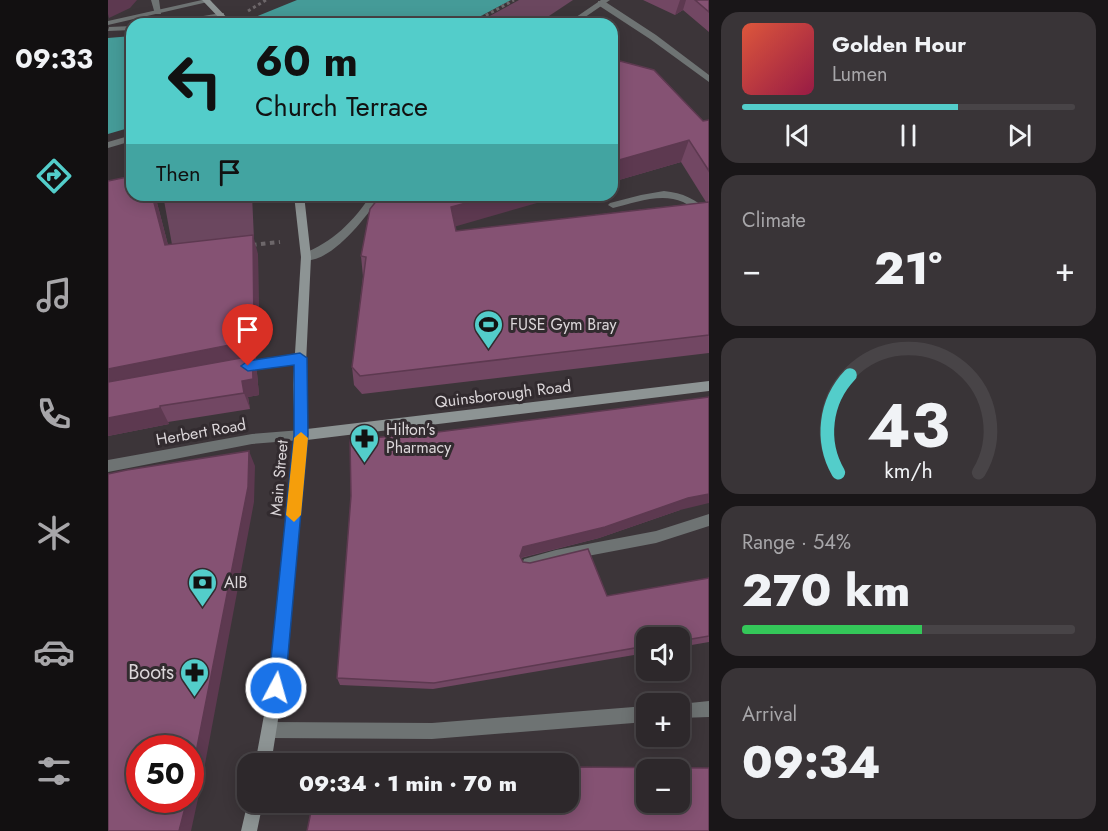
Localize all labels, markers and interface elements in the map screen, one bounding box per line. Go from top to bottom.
text: Golden Hour [832,28,966,60]
text: 60 m [255,31,358,92]
text: 09:33 [15,39,93,78]
icon: left [156,42,234,120]
text: Lumen [832,60,888,89]
text: Church Terrace [255,87,428,126]
icon: previous [781,119,814,152]
icon: pause [892,119,925,152]
icon: next [1003,119,1036,152]
icon: directions [33,155,75,197]
icon: arrive [213,156,246,189]
text: Then [156,157,201,189]
text: Climate [742,206,806,235]
text: 21° [874,236,942,301]
text: − [742,246,761,293]
text: + [1055,246,1075,293]
icon: music [33,274,75,316]
pin [222,304,273,366]
sports icon: FUSE Gym Bray [473,308,505,350]
icon: arrive [231,313,264,346]
place label: FUSE Gym Bray [510,313,617,336]
street label: Quinsborough Road [434,374,572,414]
text: 43 [867,380,950,470]
icon: phone [33,393,75,435]
street label: Herbert Road [154,413,248,451]
place label: Hilton's Pharmacy [386,418,452,459]
pharmacy icon: Hilton's Pharmacy [349,422,381,464]
street label: Main Street [264,439,294,517]
text: km/h [884,455,933,486]
icon: climate [33,512,75,554]
text: Range · 54% [742,528,851,557]
text: 270 km [742,558,910,623]
bank icon: AIB [187,566,219,608]
place label: AIB [224,571,247,594]
map controls [636,627,690,813]
button: sound [636,627,690,681]
icon: car [33,631,75,673]
pharmacy icon: Boots [179,656,211,698]
position arrow [244,656,308,720]
place label: Boots [128,658,174,687]
button: + [636,693,690,747]
text: Arrival [742,700,797,729]
text: 09:34 [742,730,881,795]
speed limit sign: 50 [126,735,204,813]
icon: filters [33,750,75,792]
button: − [636,759,690,813]
text: 09:34 · 1 min · 70 m [299,767,517,799]

